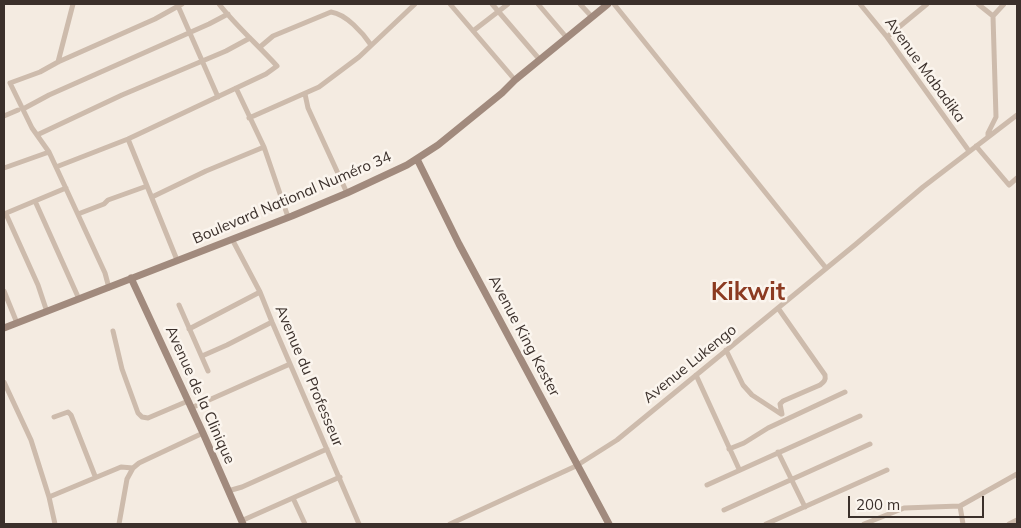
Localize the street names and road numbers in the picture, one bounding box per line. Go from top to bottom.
street label: Avenue Mabadika [881,14,969,126]
street label: Boulevard National Numéro 34 [190,148,394,248]
street label: Avenue King Kester [484,272,564,400]
street label: Avenue du Professeur [271,303,347,449]
street label: Avenue Lukengo [640,321,740,407]
street label: Avenue de la Clinique [161,323,239,467]

